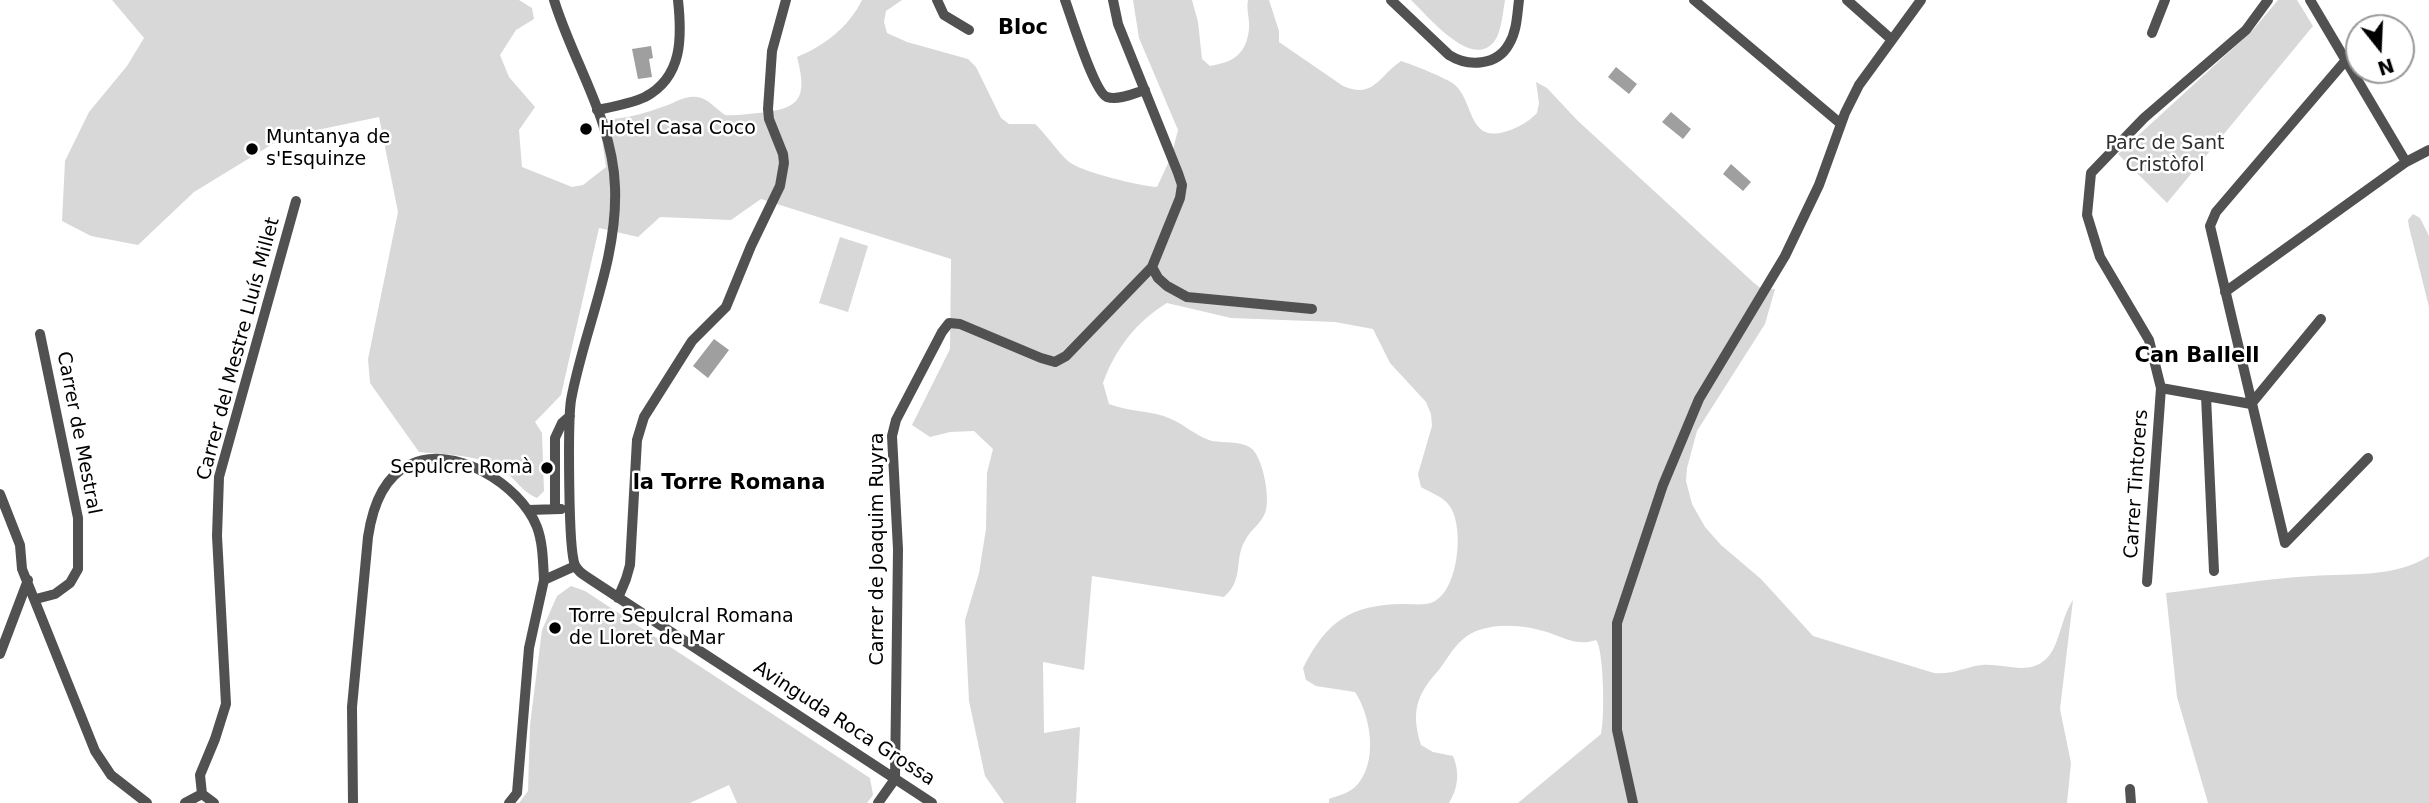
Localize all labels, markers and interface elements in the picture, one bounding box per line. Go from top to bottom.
north arrow [2345,14,2415,84]
district label: Bloc [998,16,1048,42]
text: N [2375,54,2397,80]
place label: Hotel Casa Coco [600,118,756,140]
marker: Hotel Casa Coco [578,121,594,137]
place label: Muntanya de s'Esquinze [266,127,390,171]
park label: Parc de Sant Cristòfol [2105,133,2225,177]
marker: Muntanya de s'Esquinze [244,141,260,157]
street label: Carrer del Mestre Lluís Millet [193,215,285,483]
district label: Can Ballell [2134,344,2260,370]
street label: Carrer de Mestral [51,350,105,516]
street label: Carrer Tintorers [2120,409,2154,559]
street label: Carrer de Joaquim Ruyra [867,432,889,666]
place label: Sepulcre Romà [390,457,533,479]
marker: Sepulcre Romà [539,460,555,476]
district label: la Torre Romana [633,471,825,497]
place label: Torre Sepulcral Romana de Lloret de Mar [569,606,794,650]
marker: Torre Sepulcral Romana de Lloret de Mar [547,620,563,636]
street label: Avinguda Roca Grossa [749,657,939,791]

